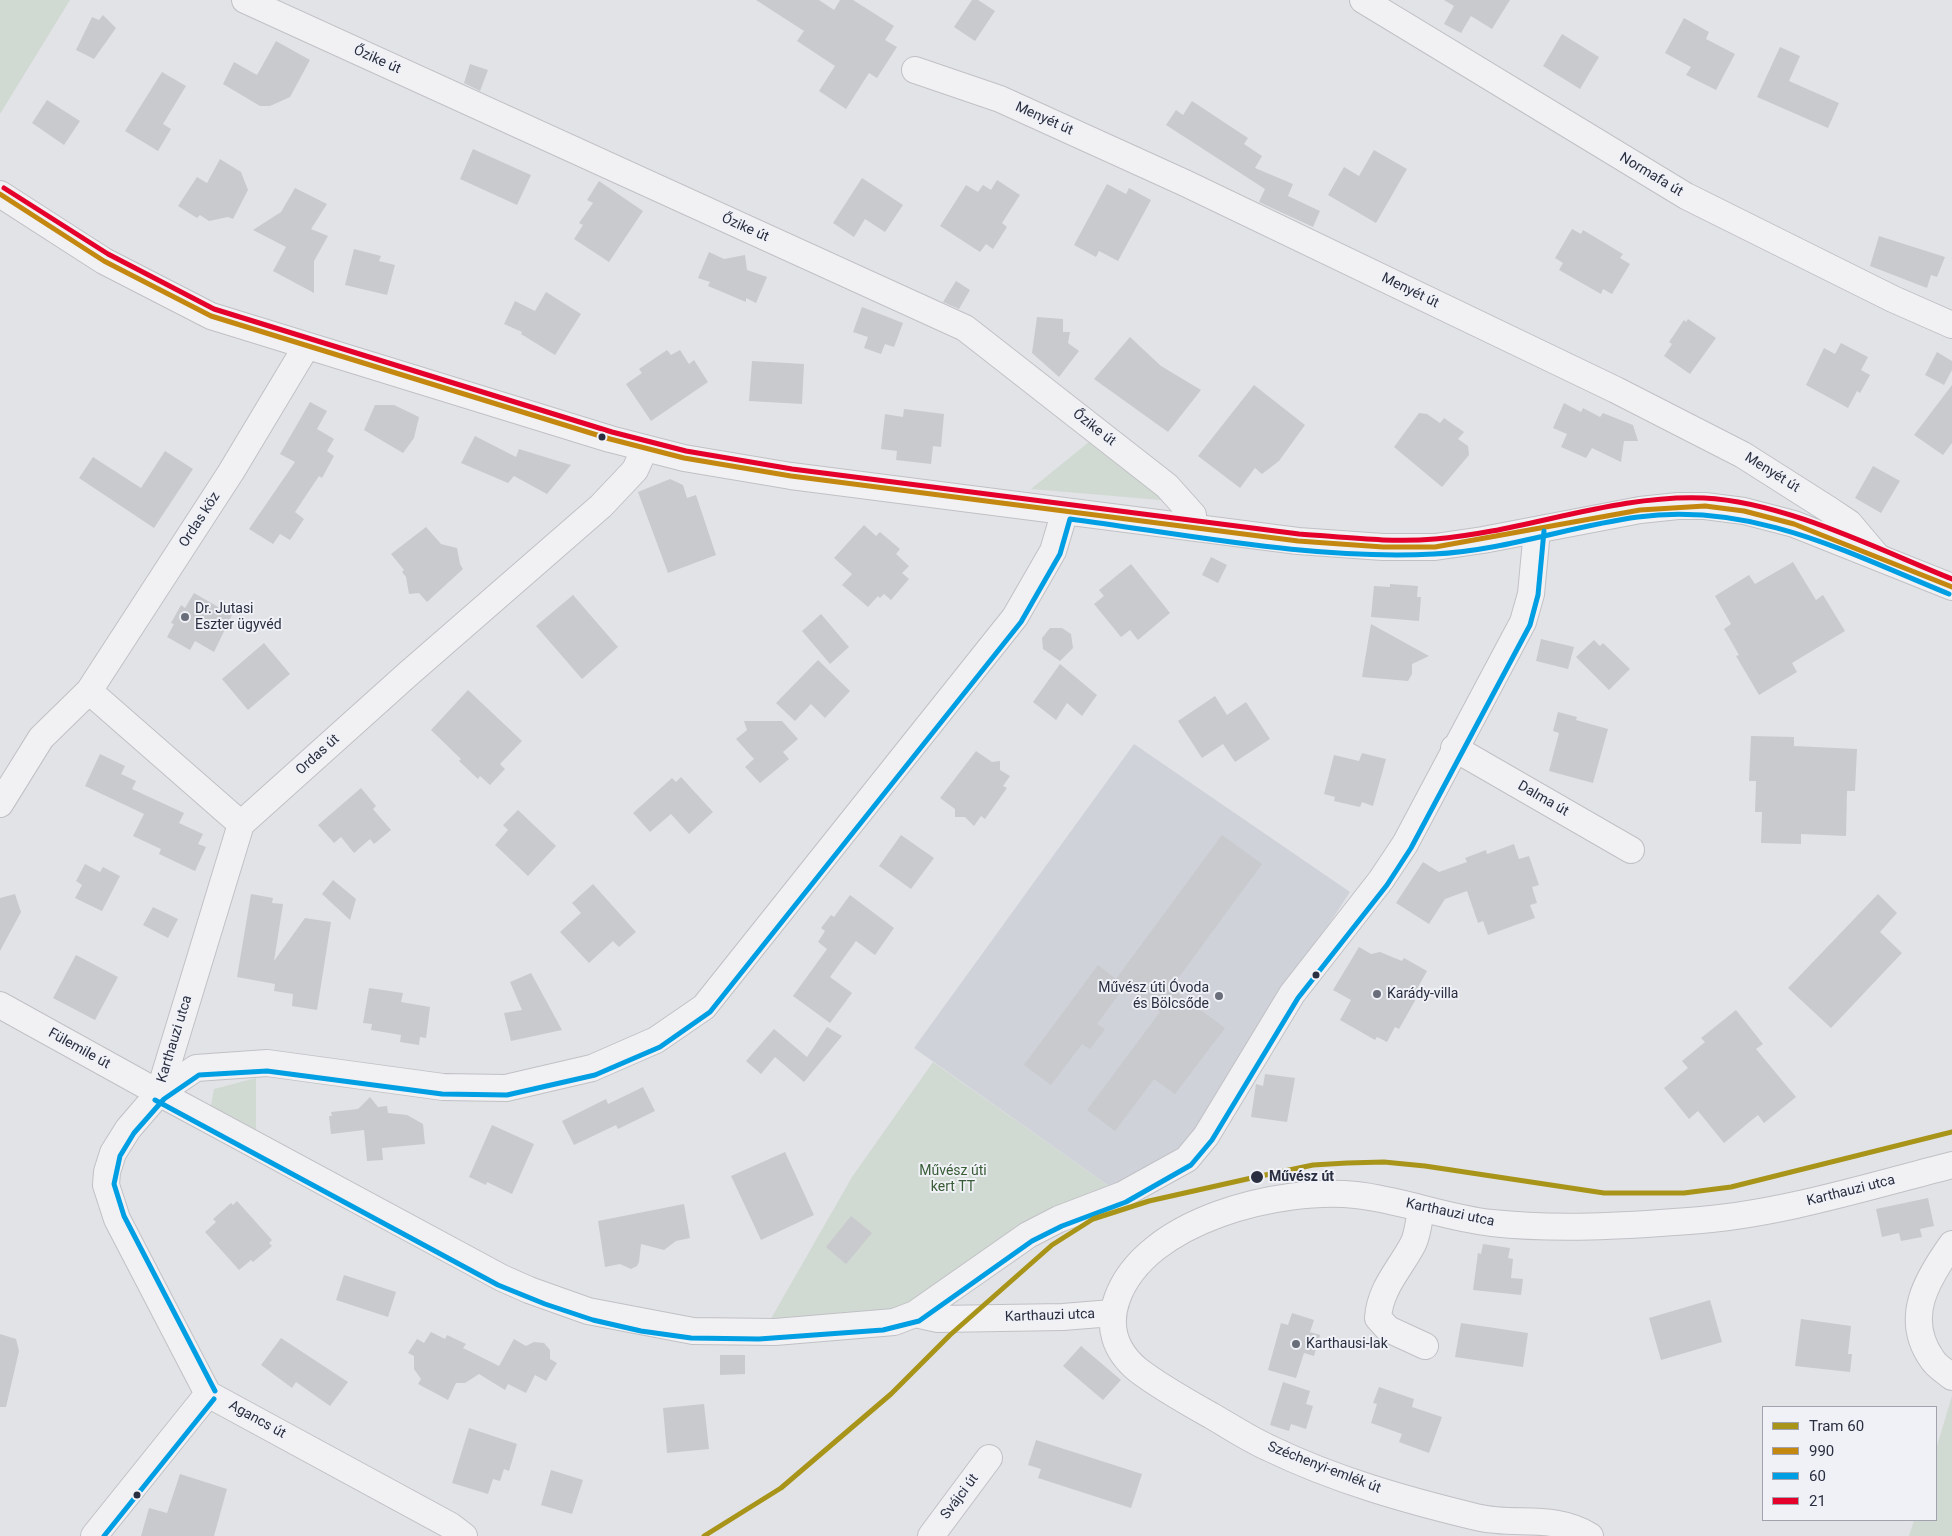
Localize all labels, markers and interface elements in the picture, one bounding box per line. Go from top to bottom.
street label: Őzike út [351,42,403,78]
street label: Menyét út [1012,99,1076,139]
street label: Normafa út [1616,150,1686,200]
street label: Őzike út [719,210,771,246]
street label: Menyét út [1379,270,1441,312]
street label: Őzike út [1069,406,1119,450]
unlabelled marker [597,432,607,442]
street label: Menyét út [1741,450,1803,496]
street label: Ordas köz [176,489,224,551]
place label: Dr. Jutasi Eszter ügyvéd [195,601,282,634]
marker: Dr. Jutasi Eszter ügyvéd [179,611,191,623]
street label: Ordas út [293,731,343,779]
street label: Dalma út [1515,778,1571,820]
unlabelled marker [1311,970,1321,980]
place label: Művész úti Óvoda és Bölcsőde [1098,980,1209,1012]
place label: Karády-villa [1387,986,1458,1002]
marker: Karády-villa [1371,988,1383,1000]
marker: Művész úti Óvoda és Bölcsőde [1213,990,1225,1002]
street label: Karthauzi utca [154,993,196,1085]
street label: Fülemile út [45,1025,113,1073]
park label: Művész úti kert TT [919,1163,987,1196]
marker: Művész út [1249,1169,1265,1185]
place label: Művész út [1269,1169,1334,1185]
street label: Karthauzi utca [1805,1172,1897,1210]
street label: Karthauzi utca [1404,1195,1496,1231]
street label: Karthauzi utca [1005,1306,1095,1326]
place label: Karthausi-lak [1306,1336,1388,1352]
marker: Karthausi-lak [1290,1338,1302,1350]
street label: Agancs út [226,1397,288,1443]
legend [1762,1406,1937,1521]
text: Tram 60 [1809,1417,1864,1435]
street label: Széchenyi-emlék út [1265,1439,1383,1497]
text: 990 [1809,1442,1834,1460]
text: 60 [1809,1467,1826,1485]
street label: Svájci út [938,1471,982,1523]
unlabelled marker [132,1490,142,1500]
text: 21 [1809,1492,1826,1510]

